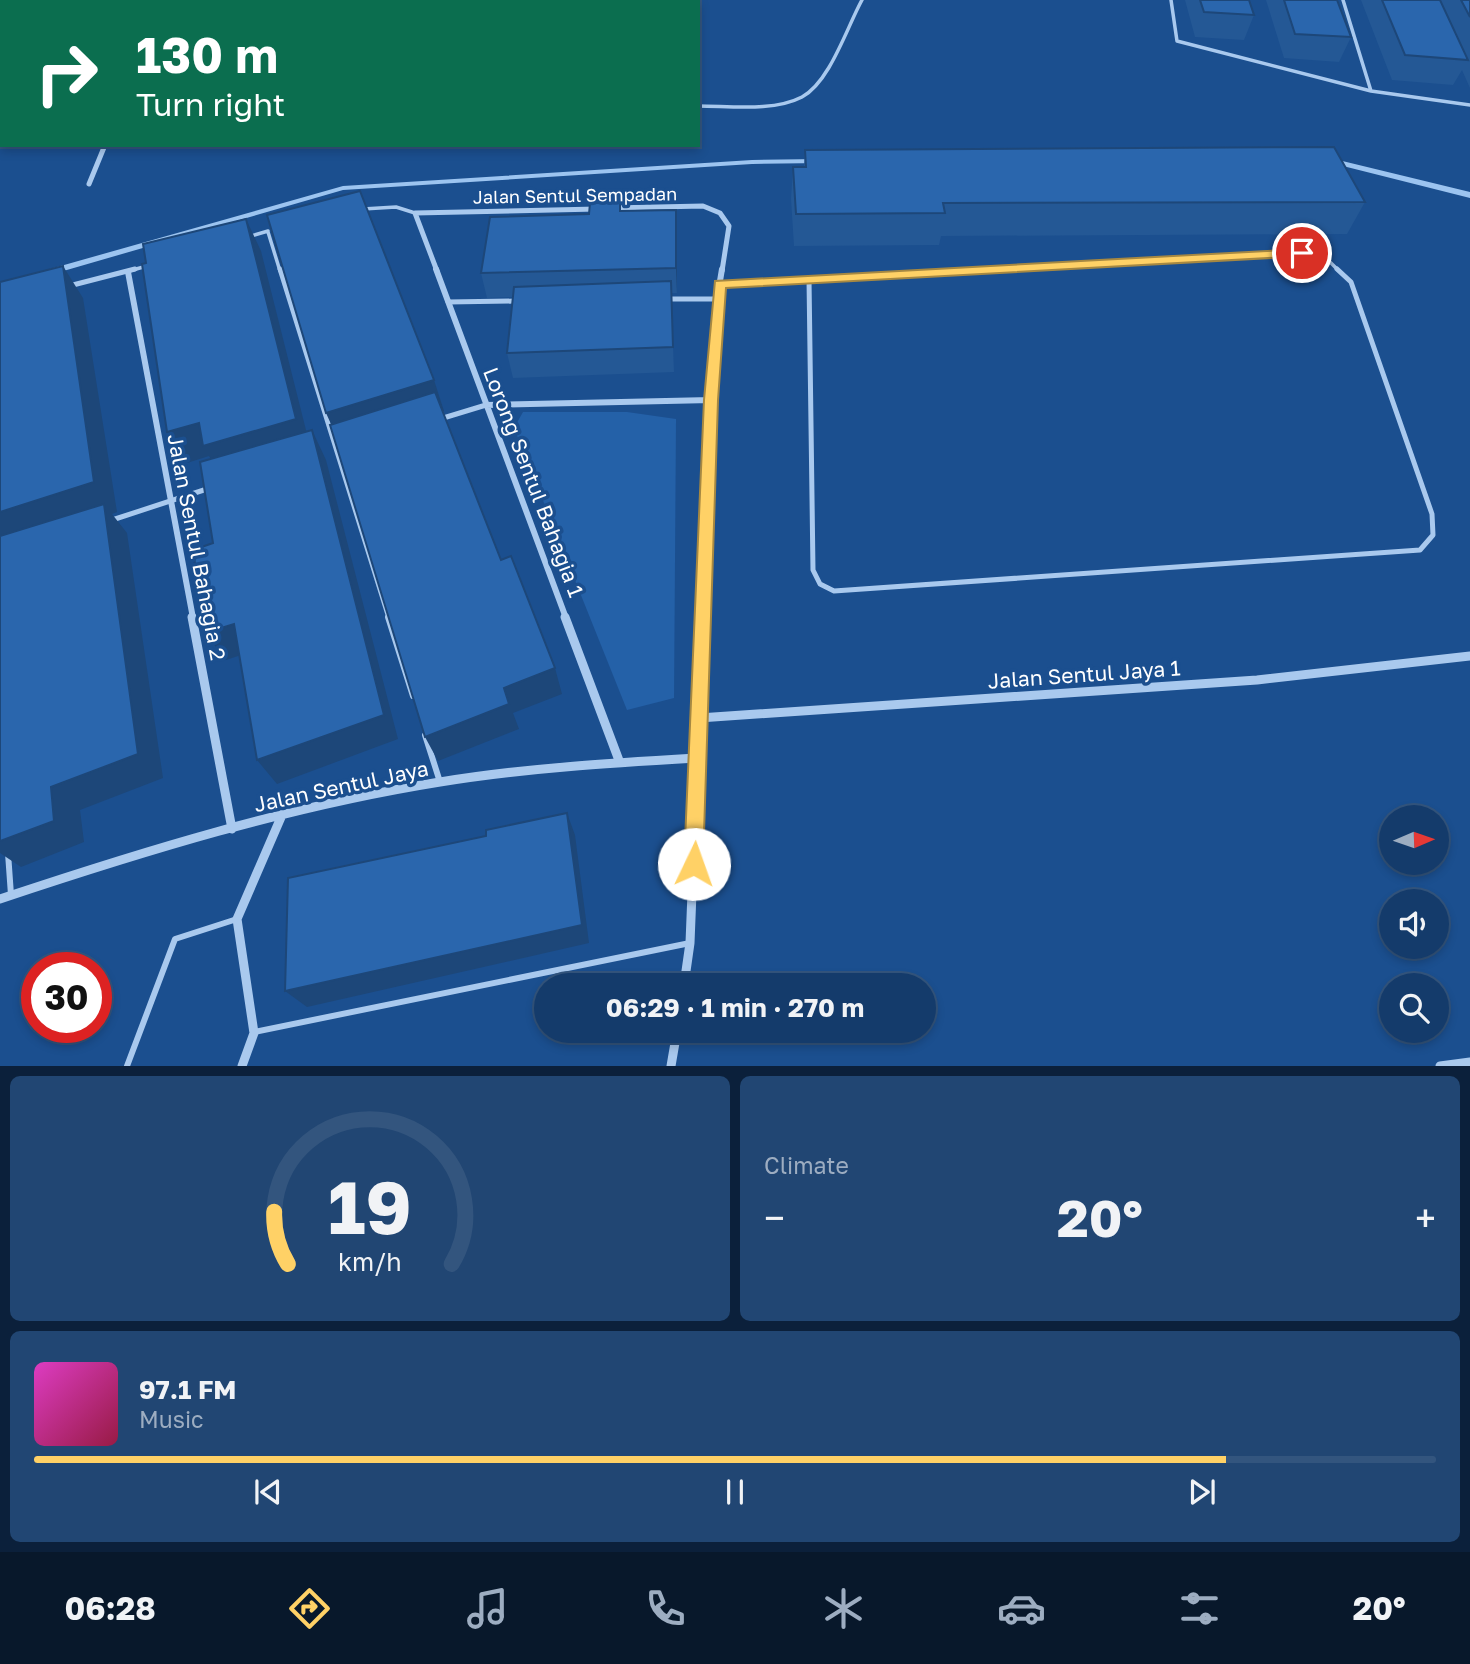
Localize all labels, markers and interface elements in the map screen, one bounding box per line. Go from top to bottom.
text: 130 m [136,25,278,84]
icon: right [21,28,112,119]
text: Turn right [136,85,285,123]
street label: Jalan Sentul Sempadan [473,182,677,208]
pin [1272,223,1332,283]
icon: arrive [1283,234,1321,272]
street label: Lorong Sentul Bahagia 1 [478,363,590,601]
street label: Jalan Sentul Bahagia 2 [162,432,232,662]
street label: Jalan Sentul Jaya 1 [987,654,1181,694]
street label: Jalan Sentul Jaya [251,755,431,817]
north arrow [1379,805,1449,875]
map controls [1379,805,1449,1043]
position arrow [657,827,731,901]
button: sound [1379,889,1449,959]
speed limit sign: 30 [21,952,112,1043]
button: search [1379,973,1449,1043]
text: 06:29 · 1 min · 270 m [606,992,864,1023]
text: Climate [764,1151,849,1179]
text: 19 [328,1164,412,1251]
text: 20° [1057,1186,1143,1248]
text: − [764,1195,785,1240]
text: + [1415,1195,1436,1240]
text: km/h [338,1246,402,1277]
text: 97.1 FM [139,1374,237,1405]
text: Music [139,1405,204,1433]
icon: previous [249,1473,287,1511]
icon: pause [716,1473,754,1511]
icon: next [1183,1473,1221,1511]
icon: directions [285,1584,334,1633]
icon: music [463,1584,512,1633]
icon: phone [641,1584,690,1633]
icon: climate [819,1584,868,1633]
icon: car [997,1584,1046,1633]
icon: filters [1175,1584,1224,1633]
text: 06:28 [64,1589,156,1627]
text: 20° [1353,1589,1405,1627]

